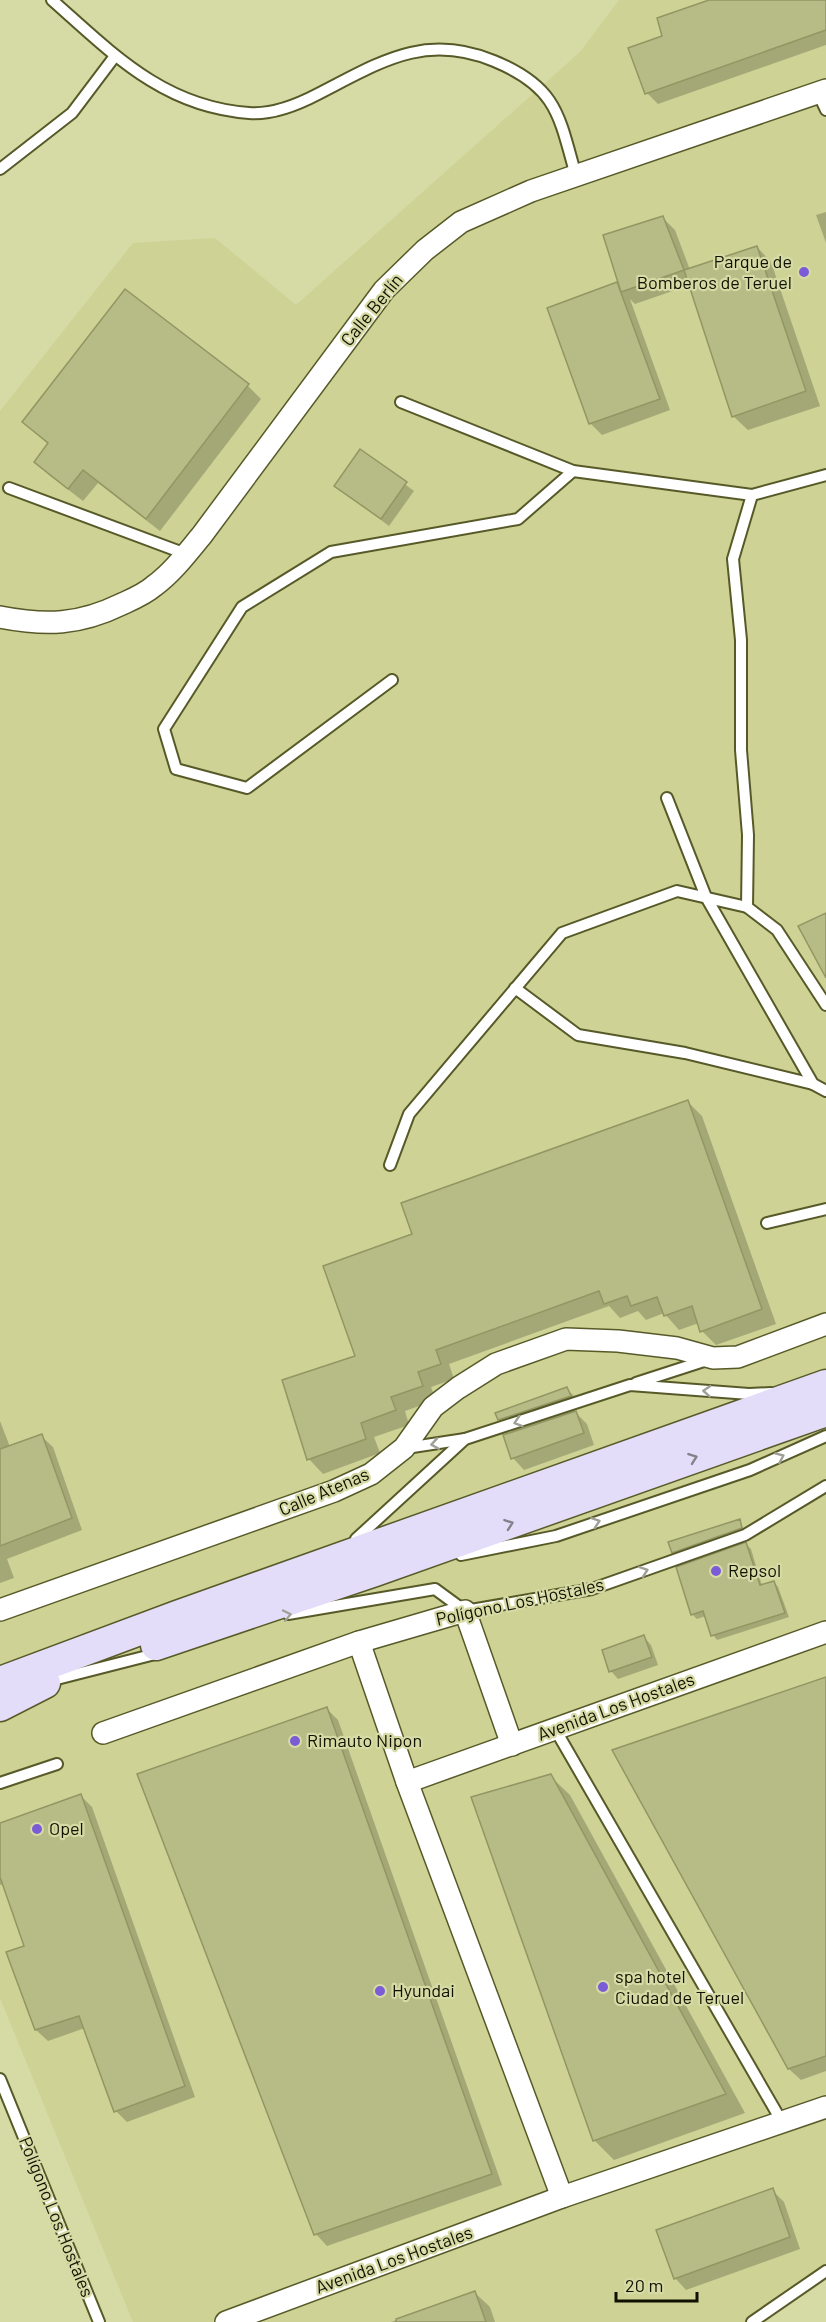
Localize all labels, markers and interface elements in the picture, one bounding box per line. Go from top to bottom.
place label: Parque de Bomberos de Teruel [637,250,792,293]
marker: Parque de Bomberos de Teruel [797,265,811,279]
street label: Calle Berlín [335,269,407,350]
one-way arrow [702,1385,712,1398]
one-way arrow [513,1414,524,1427]
one-way arrow [430,1437,439,1449]
one-way arrow [773,1452,784,1464]
one-way arrow [687,1453,698,1466]
street label: Calle Atenas [275,1462,372,1520]
one-way arrow [590,1517,601,1530]
one-way arrow [503,1518,514,1531]
place label: Repsol [728,1559,781,1581]
marker: Repsol [709,1564,723,1578]
one-way arrow [638,1565,649,1578]
street label: Polígono Los Hostales [434,1572,606,1630]
one-way arrow [282,1609,292,1622]
street label: Avenida Los Hostales [534,1667,697,1745]
place label: Rimauto Nipon [307,1729,422,1751]
marker: Rimauto Nipon [288,1734,302,1748]
place label: Opel [49,1817,84,1839]
marker: Opel [30,1822,44,1836]
place label: spa hotel Ciudad de Teruel [615,1965,744,2008]
place label: Hyundai [392,1979,455,2001]
marker: spa hotel Ciudad de Teruel [596,1980,610,1994]
marker: Hyundai [373,1984,387,1998]
street label: Polígono Los Hostales [15,2133,99,2300]
street label: Avenida Los Hostales [312,2220,475,2298]
scale bar [616,2265,697,2303]
text: 20 m [625,2274,663,2296]

